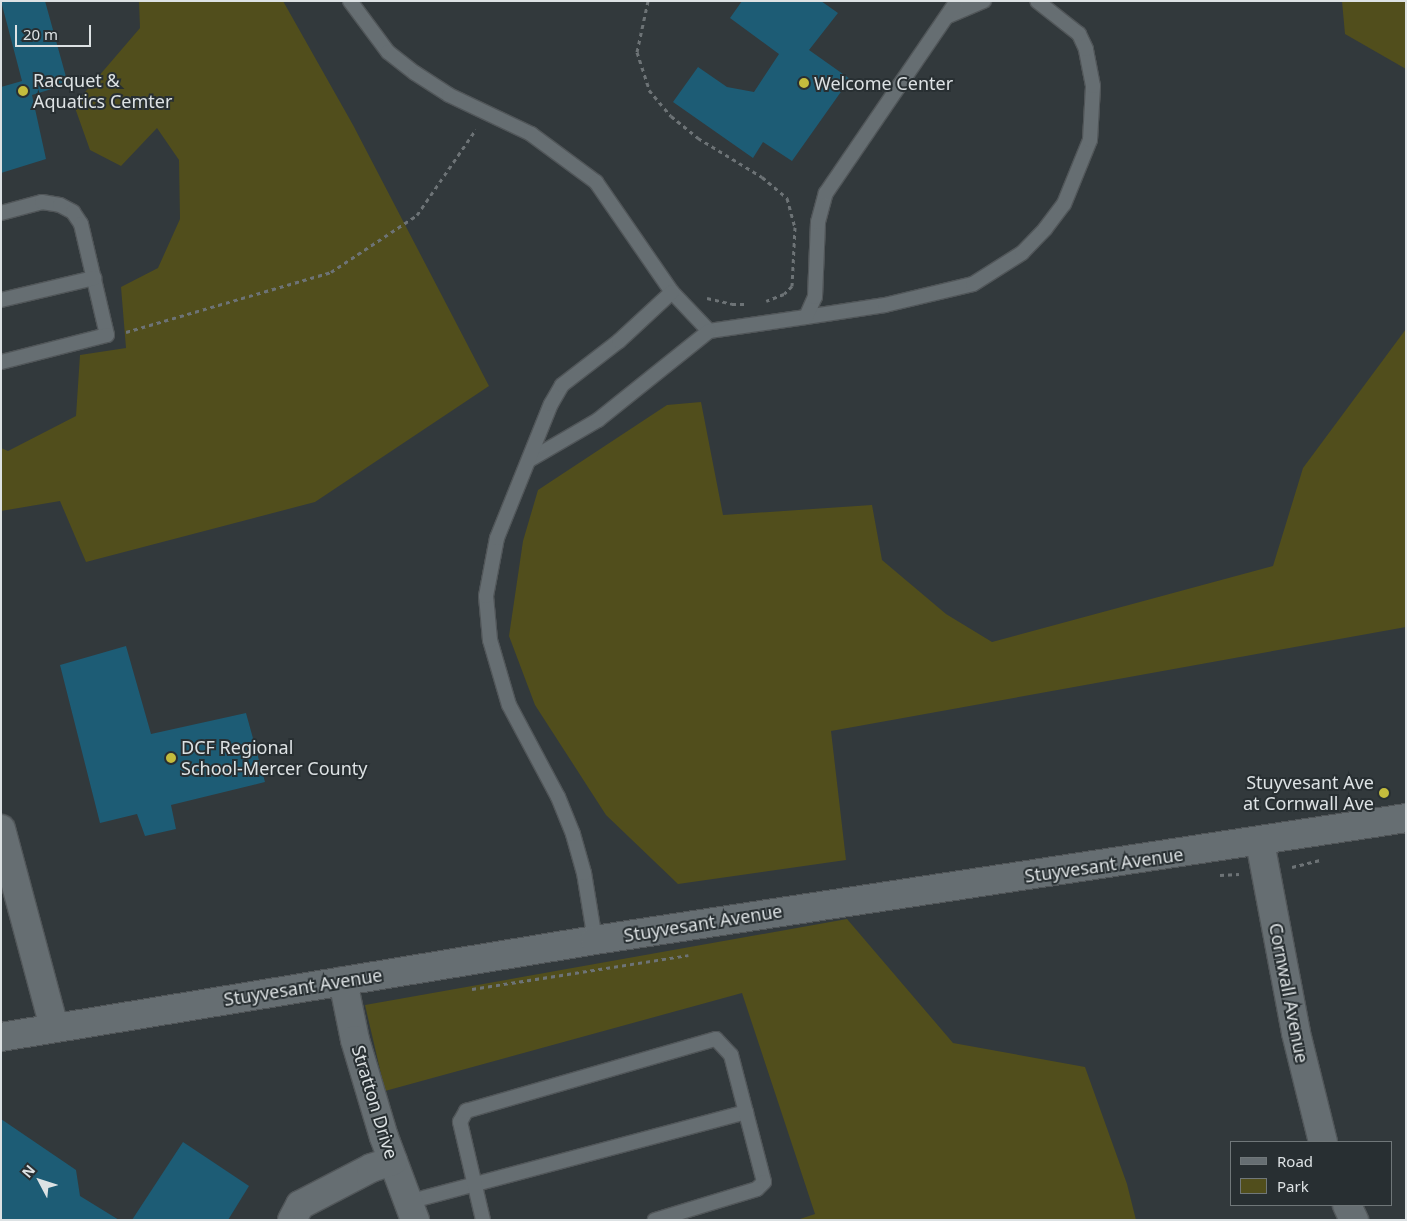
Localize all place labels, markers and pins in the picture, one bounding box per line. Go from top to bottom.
place label: Racquet & Aquatics Cemter [33,70,172,112]
place label: Welcome Center [814,72,953,94]
marker: Welcome Center [798,77,810,89]
marker: Racquet & Aquatics Cemter [17,85,29,97]
place label: DCF Regional School-Mercer County [181,737,368,780]
marker: DCF Regional School-Mercer County [165,752,177,764]
place label: Stuyvesant Ave at Cornwall Ave [1243,772,1374,814]
marker: Stuyvesant Ave at Cornwall Ave [1378,787,1390,799]

